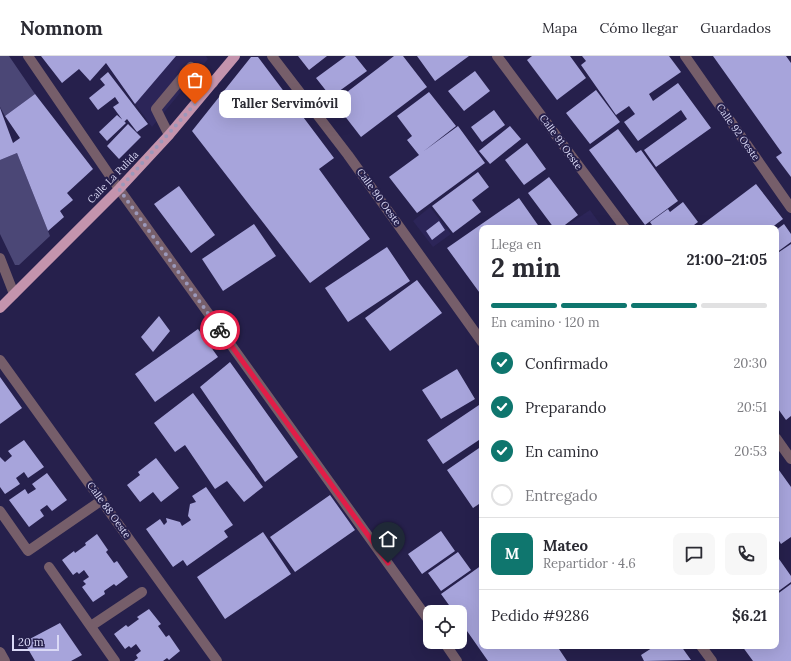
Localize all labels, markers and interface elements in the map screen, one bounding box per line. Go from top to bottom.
text: Nomnom [20,16,103,40]
text: Mapa [542,19,578,37]
text: Cómo llegar [600,19,678,37]
text: Guardados [700,19,771,37]
pin [178,63,212,104]
icon: bag [184,69,206,91]
callout: Taller Servimóvil [219,90,351,118]
text: Taller Servimóvil [232,95,338,112]
street label: Calle 92 Oeste [714,101,763,163]
street label: Calle 91 Oeste [537,112,586,173]
street label: Calle La Pulida [85,148,141,206]
street label: Calle 90 Oeste [354,166,404,229]
text: Llega en [491,236,541,253]
text: 21:00–21:05 [687,250,767,269]
text: 2 min [491,251,561,284]
courier [200,310,240,350]
text: En camino · 120 m [491,314,600,331]
icon: bike [209,319,231,341]
icon: check [491,352,513,374]
text: Confirmado [525,354,608,373]
text: 20:30 [733,355,767,372]
icon: check [491,396,513,418]
text: Preparando [525,398,606,417]
text: 20:51 [737,399,767,416]
icon: check [491,440,513,462]
text: En camino [525,442,599,461]
text: 20:53 [734,443,767,460]
street label: Calle 88 Oeste [84,479,134,541]
text: Entregado [525,486,597,505]
pin [371,522,405,563]
icon: home [377,528,399,550]
button: chat [673,533,715,575]
button: phone [725,533,767,575]
text: Mateo [543,536,588,555]
text: M [505,544,519,563]
text: Repartidor · 4.6 [543,555,636,572]
map controls [423,605,467,649]
button: locate [423,605,467,649]
text: Pedido #9286 [491,606,589,625]
text: $6.21 [732,606,767,625]
scale bar [12,633,59,652]
text: 20 m [18,635,43,649]

